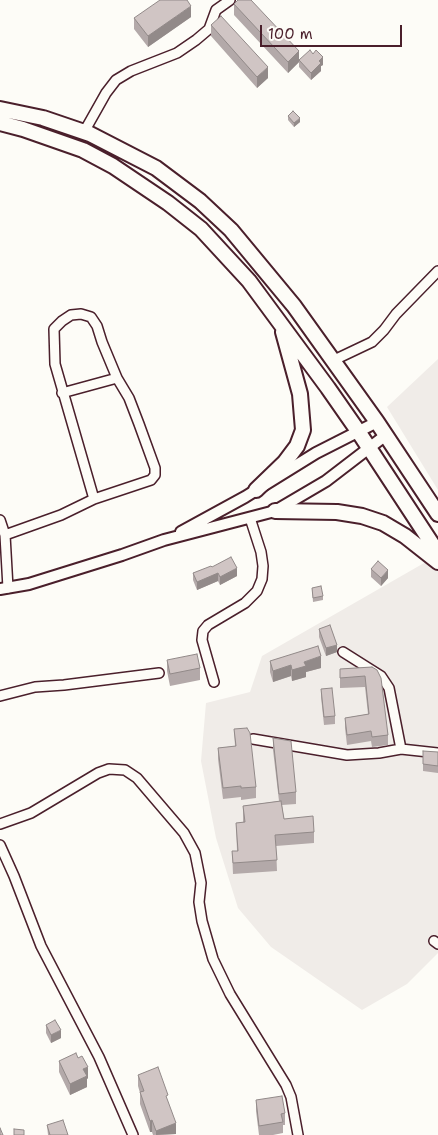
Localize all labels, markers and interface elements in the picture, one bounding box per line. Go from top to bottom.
scale bar [263,15,406,47]
text: 100 m [268,24,313,44]

